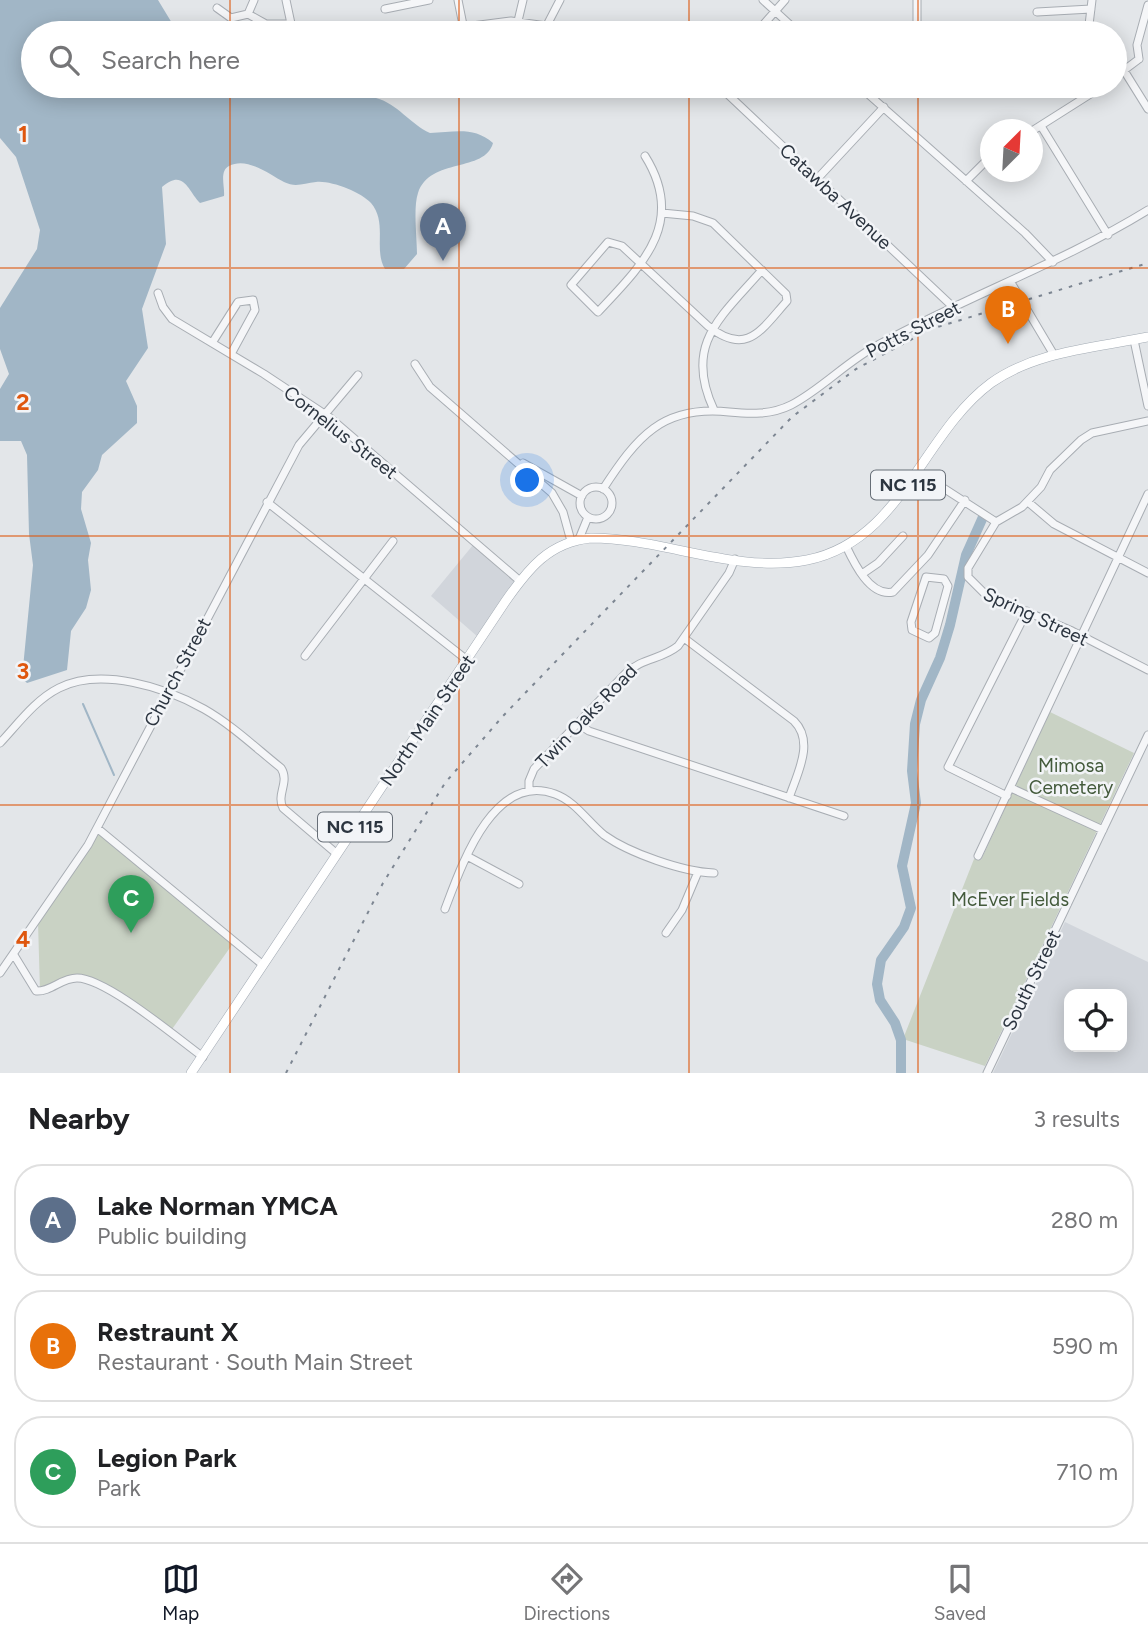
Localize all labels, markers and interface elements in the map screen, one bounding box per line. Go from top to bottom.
search box [21,21,1127,98]
icon: search [45,41,83,79]
text: Search here [101,44,240,76]
north arrow [980,119,1043,182]
text: 1 [18,120,28,148]
street label: Catawba Avenue [775,139,896,254]
pin: A [420,203,466,261]
pin: B [985,286,1031,344]
street label: Potts Street [862,296,964,363]
street label: Cornelius Street [279,381,402,484]
text: 2 [16,388,30,416]
your location [510,463,544,497]
road number: NC 115 [871,471,945,500]
street label: Spring Street [980,582,1092,651]
street label: Church Street [139,614,216,731]
street label: North Main Street [375,650,480,790]
text: 3 [17,657,29,685]
street label: Twin Oaks Road [531,660,642,773]
park label: Mimosa Cemetery [1029,754,1113,799]
road number: NC 115 [318,812,392,842]
pin: C [108,875,154,933]
park label: McEver Fields [951,888,1069,911]
text: 4 [16,925,30,953]
street label: South Street [997,926,1066,1034]
map controls [1064,989,1127,1052]
button: locate [1064,989,1127,1052]
text: Nearby [28,1100,130,1137]
text: 3 results [1033,1105,1120,1133]
text: Lake Norman YMCA [97,1190,338,1222]
text: A [45,1206,61,1234]
text: 280 m [1051,1206,1118,1234]
text: Public building [97,1222,247,1250]
text: Restraunt X [97,1316,238,1348]
text: B [46,1332,60,1360]
text: 590 m [1052,1332,1118,1360]
text: Restaurant · South Main Street [97,1348,413,1376]
text: Legion Park [97,1442,237,1474]
text: C [45,1458,61,1486]
text: 710 m [1056,1458,1118,1486]
text: Park [97,1474,141,1502]
tab: Map [162,1560,200,1625]
tab: Directions [523,1560,610,1625]
tab: Saved [934,1560,986,1625]

